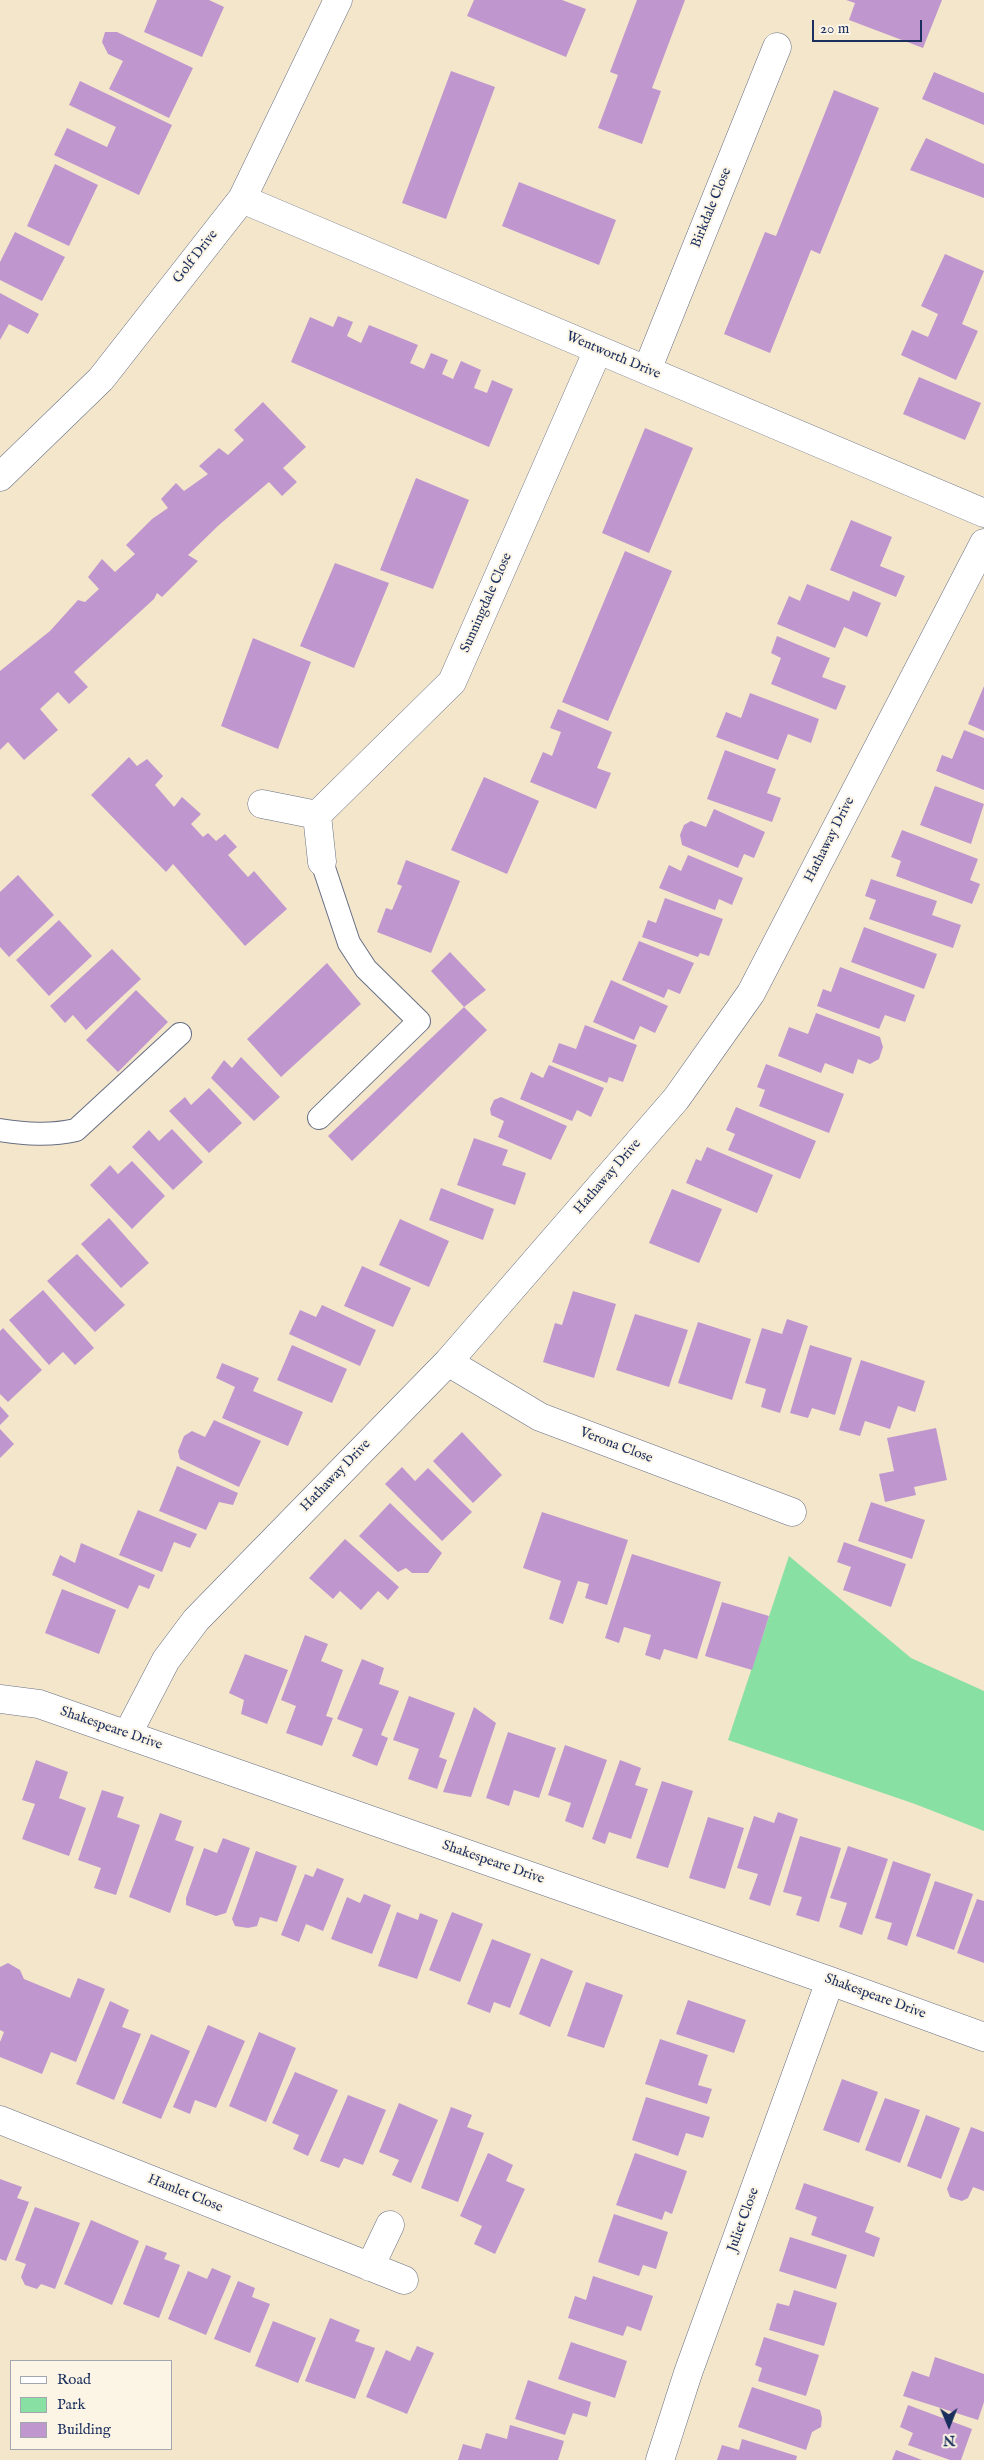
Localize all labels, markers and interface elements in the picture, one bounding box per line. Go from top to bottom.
scale bar [814,10,924,42]
text: 20 m [820,19,849,38]
street label: Birkdale Close [688,165,736,251]
street label: Golf Drive [170,227,222,287]
street label: Wentworth Drive [563,329,663,383]
street label: Sunningdale Close [457,550,517,656]
street label: Hathaway Drive [801,794,859,886]
street label: Hathaway Drive [571,1136,645,1218]
street label: Verona Close [577,1424,655,1468]
street label: Hathaway Drive [297,1436,375,1516]
street label: Shakespeare Drive [58,1704,164,1754]
street label: Shakespeare Drive [440,1838,546,1888]
street label: Shakespeare Drive [822,1971,928,2023]
street label: Hamlet Close [145,2171,225,2217]
street label: Juliet Close [725,2186,763,2254]
legend [10,2360,172,2450]
text: Road [57,2370,91,2389]
text: Park [57,2395,86,2414]
north arrow [924,2400,974,2450]
text: Building [57,2420,111,2439]
text: N [943,2431,955,2449]

